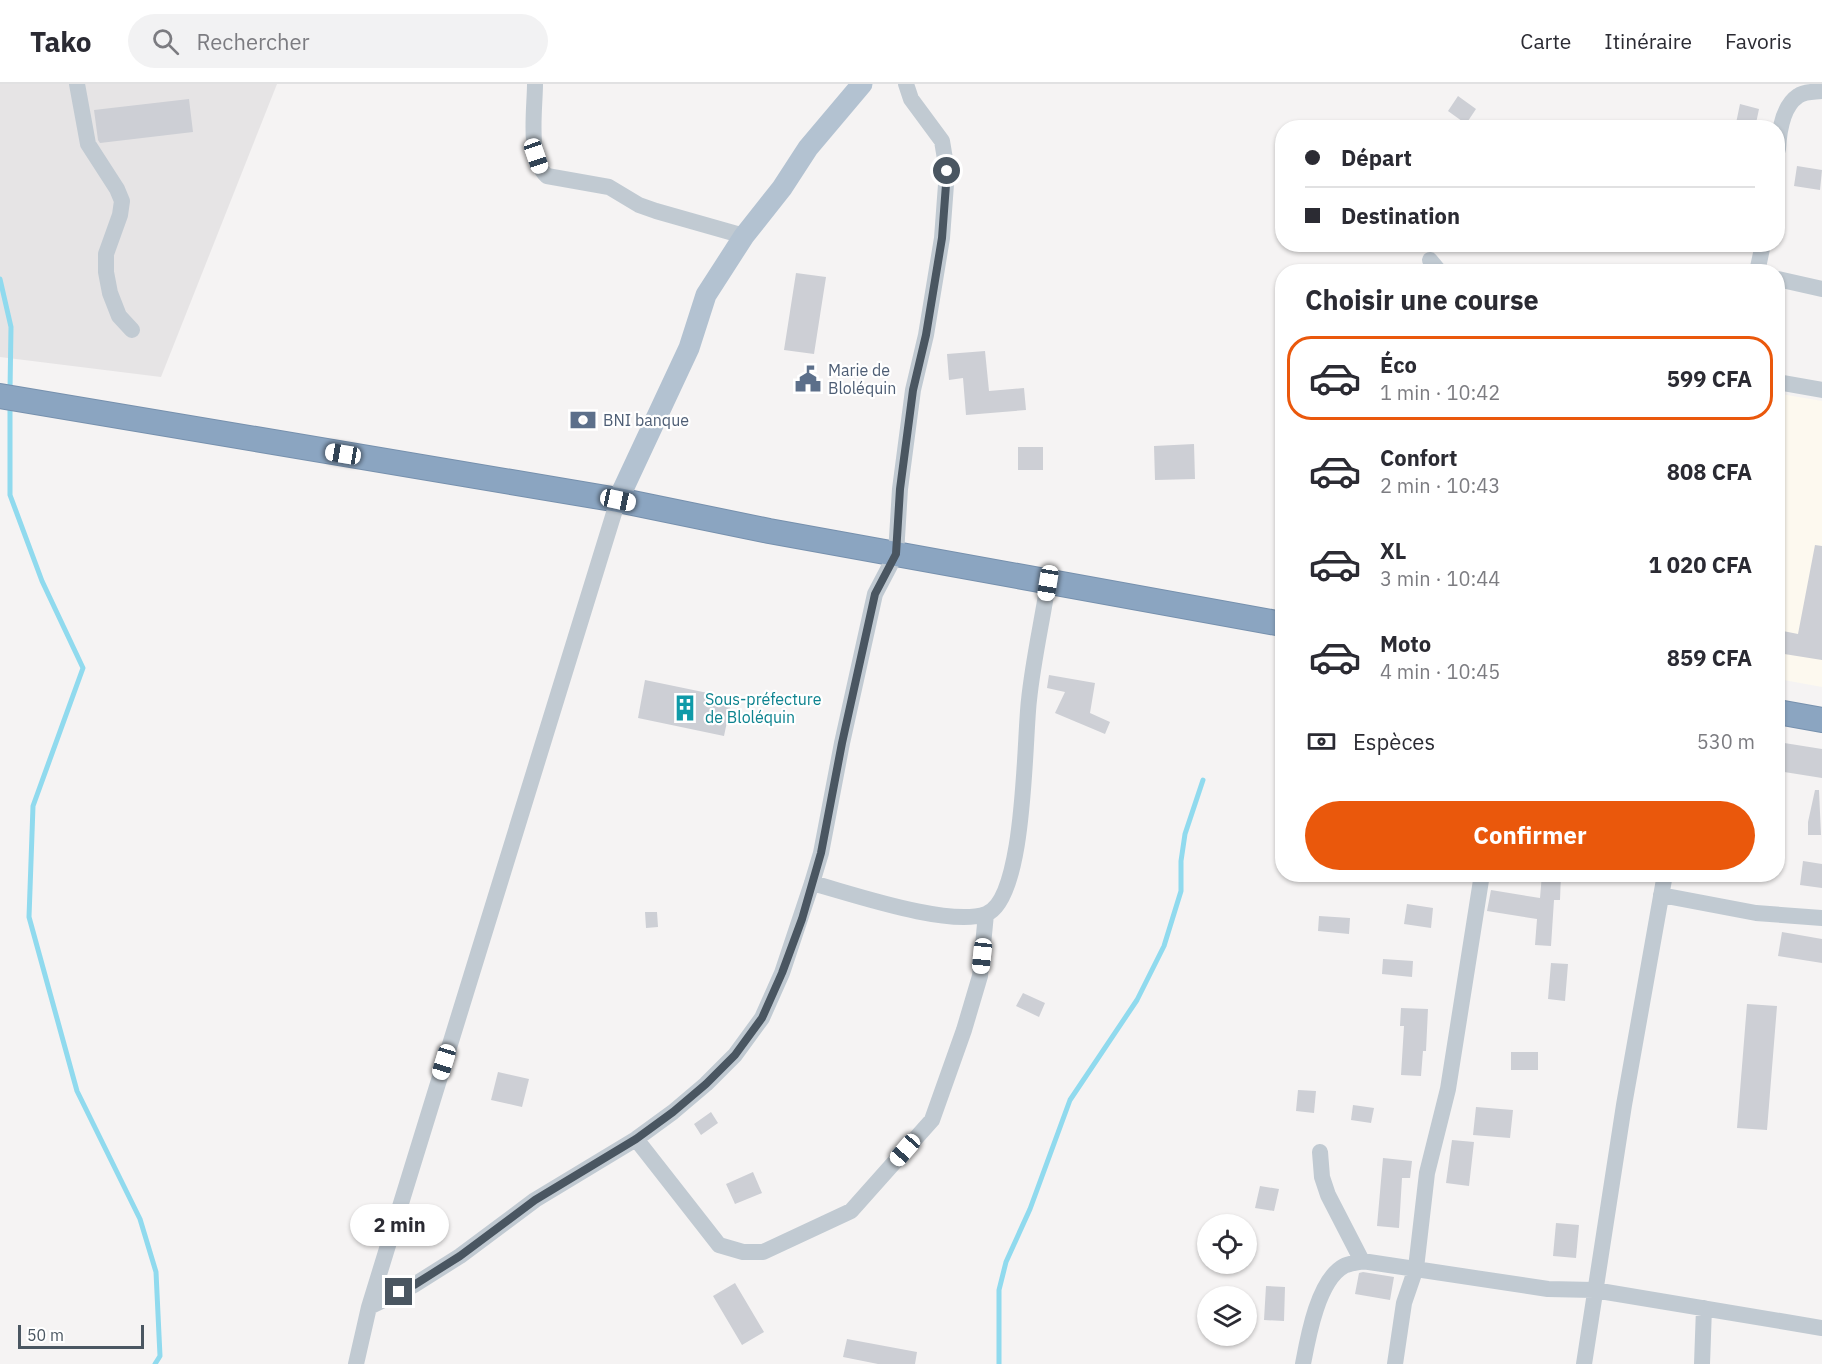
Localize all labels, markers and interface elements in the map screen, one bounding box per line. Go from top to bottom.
search box [128,14,548,68]
text: Tako [30,23,92,60]
icon: search [149,25,182,58]
text: Rechercher [197,27,310,56]
text: Carte [1520,27,1571,55]
text: Itinéraire [1604,27,1692,55]
text: Favoris [1725,27,1792,55]
car [522,136,550,176]
text: Départ [1341,143,1412,172]
route start [933,157,960,184]
text: Destination [1341,201,1460,230]
text: Choisir une course [1305,282,1539,317]
text: Éco [1380,350,1417,379]
icon: car [1308,351,1362,405]
place label: Marie de Bloléquin [828,360,896,398]
public building icon: Marie de Bloléquin [793,364,823,394]
text: 599 CFA [1667,364,1752,393]
text: 1 min · 10:42 [1380,379,1500,406]
bank icon: BNI banque [568,405,598,435]
place label: BNI banque [603,410,689,430]
car [324,442,362,466]
text: Confort [1380,443,1458,472]
icon: car [1308,444,1362,498]
text: 808 CFA [1667,457,1752,486]
text: 2 min · 10:43 [1380,472,1500,499]
car [599,487,637,513]
text: XL [1380,536,1406,565]
icon: car [1308,537,1362,591]
text: 1 020 CFA [1648,550,1752,579]
car [1036,564,1060,602]
text: 3 min · 10:44 [1380,565,1500,592]
text: Moto [1380,629,1431,658]
icon: car [1308,630,1362,684]
text: 859 CFA [1667,643,1752,672]
text: 4 min · 10:45 [1380,658,1500,685]
place label: Sous-préfecture de Bloléquin [705,689,822,727]
building icon: Sous-préfecture de Bloléquin [670,693,700,723]
icon: cash [1305,725,1338,758]
text: Espèces [1353,727,1435,756]
text: 530 m [1697,728,1755,755]
button: Confirmer [1305,801,1755,870]
car [971,937,993,975]
car [430,1042,458,1082]
car [886,1131,924,1169]
callout: 2 min [350,1205,448,1247]
text: 2 min [373,1211,426,1238]
map controls [1197,1214,1257,1346]
button: locate [1197,1214,1257,1274]
route end [385,1278,412,1305]
button: layers [1197,1286,1257,1346]
scale bar [18,1322,144,1350]
text: 50 m [27,1325,64,1345]

